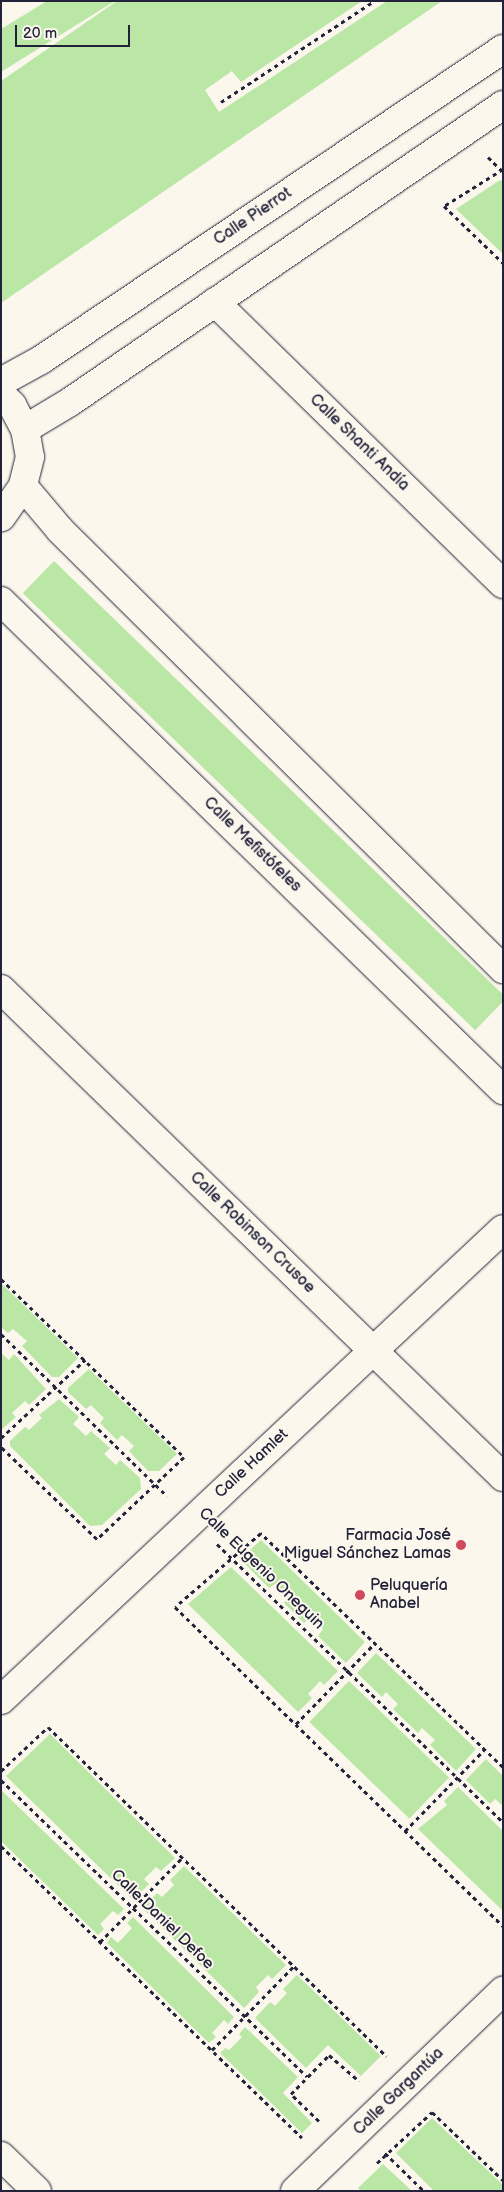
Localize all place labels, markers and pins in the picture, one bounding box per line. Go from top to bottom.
place label: Farmacia José Miguel Sánchez Lamas [283,1526,451,1564]
marker: Farmacia José Miguel Sánchez Lamas [455,1539,467,1551]
place label: Peluquería Anabel [370,1576,448,1614]
marker: Peluquería Anabel [354,1589,366,1601]

